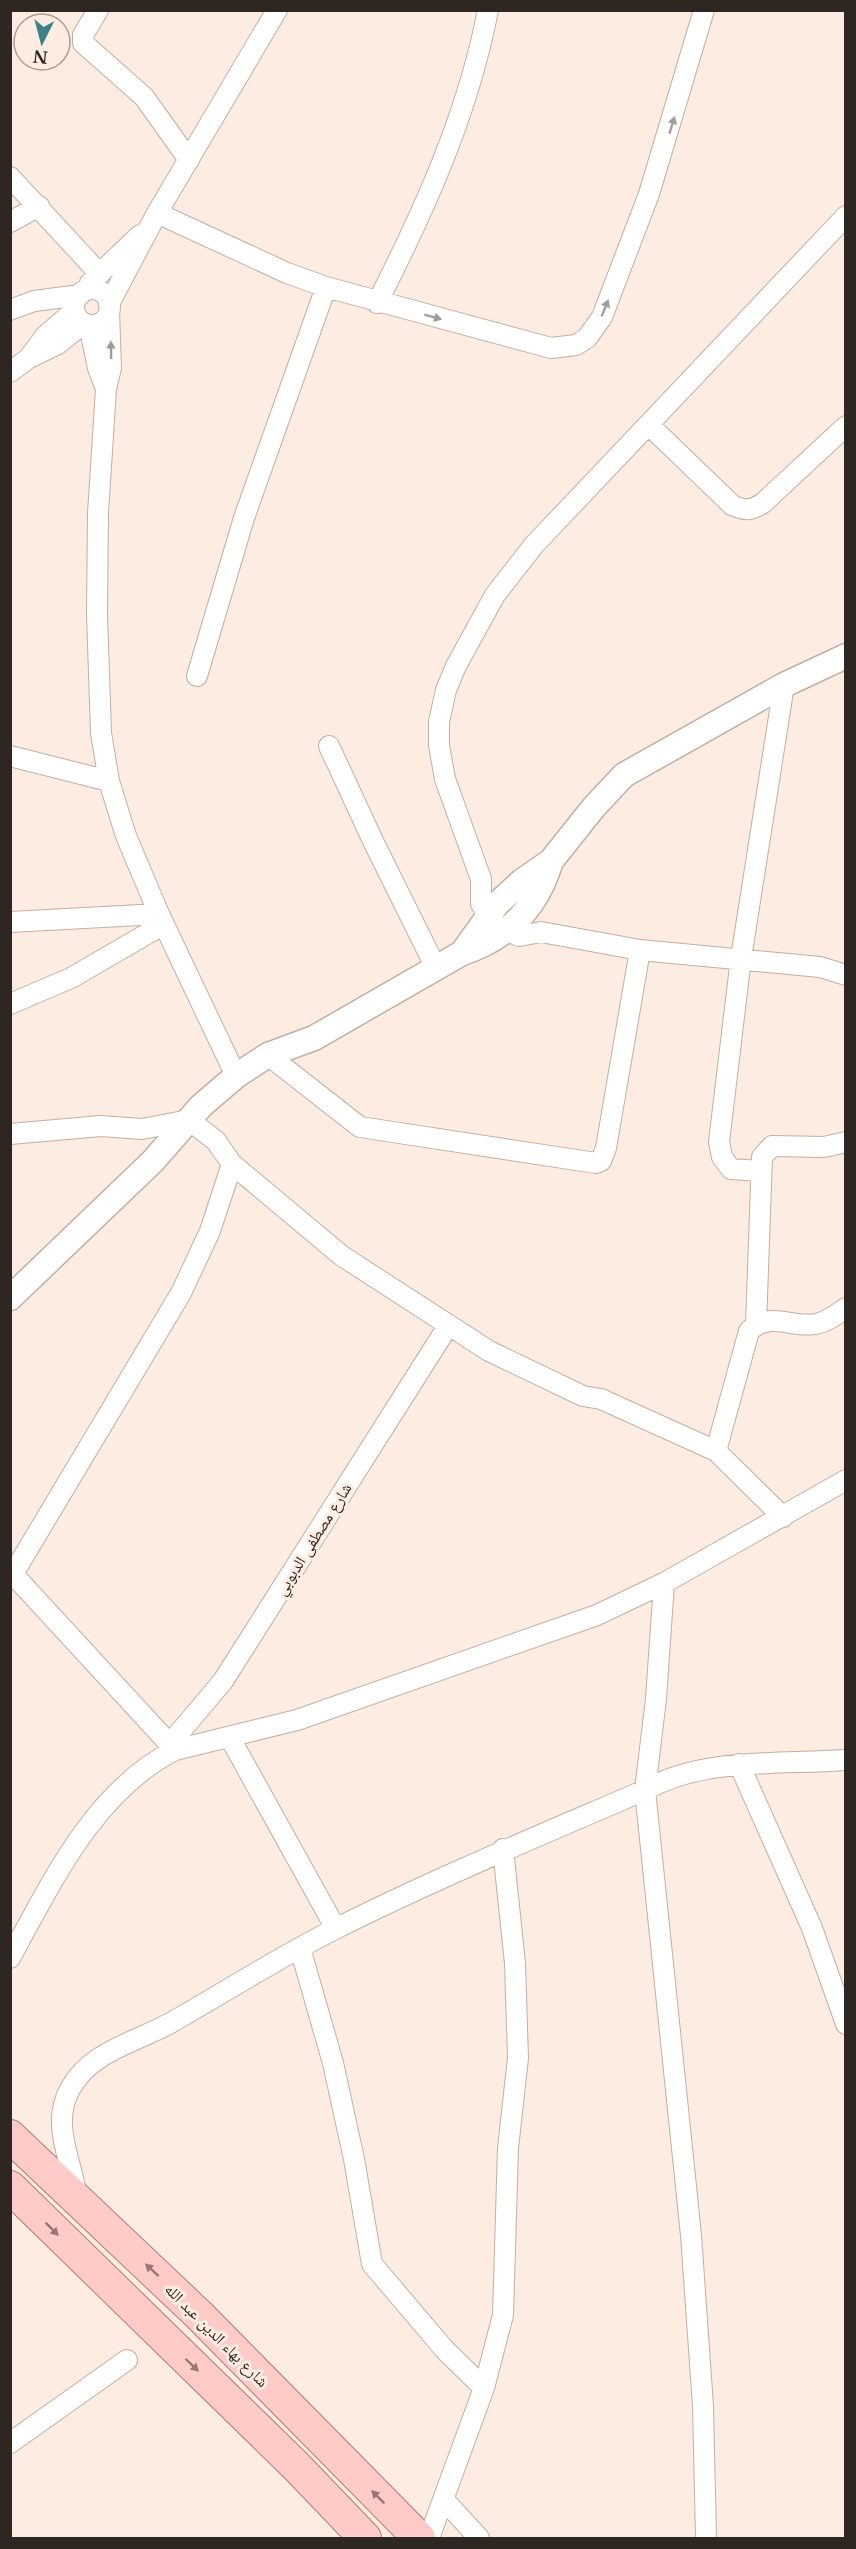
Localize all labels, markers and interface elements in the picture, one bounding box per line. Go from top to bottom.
north arrow [12,12,72,72]
text: N [32,46,49,68]
one-way arrow [668,116,677,134]
one-way arrow [600,299,610,317]
one-way arrow [424,313,443,323]
one-way arrow [106,340,115,359]
street label: شارع مصطفى الدبوبي [270,1479,358,1600]
one-way arrow [45,2221,59,2235]
one-way arrow [144,2263,159,2277]
street label: شارع بهاء الدين عبد الله [160,2279,273,2392]
one-way arrow [184,2358,199,2372]
one-way arrow [372,2490,386,2504]

